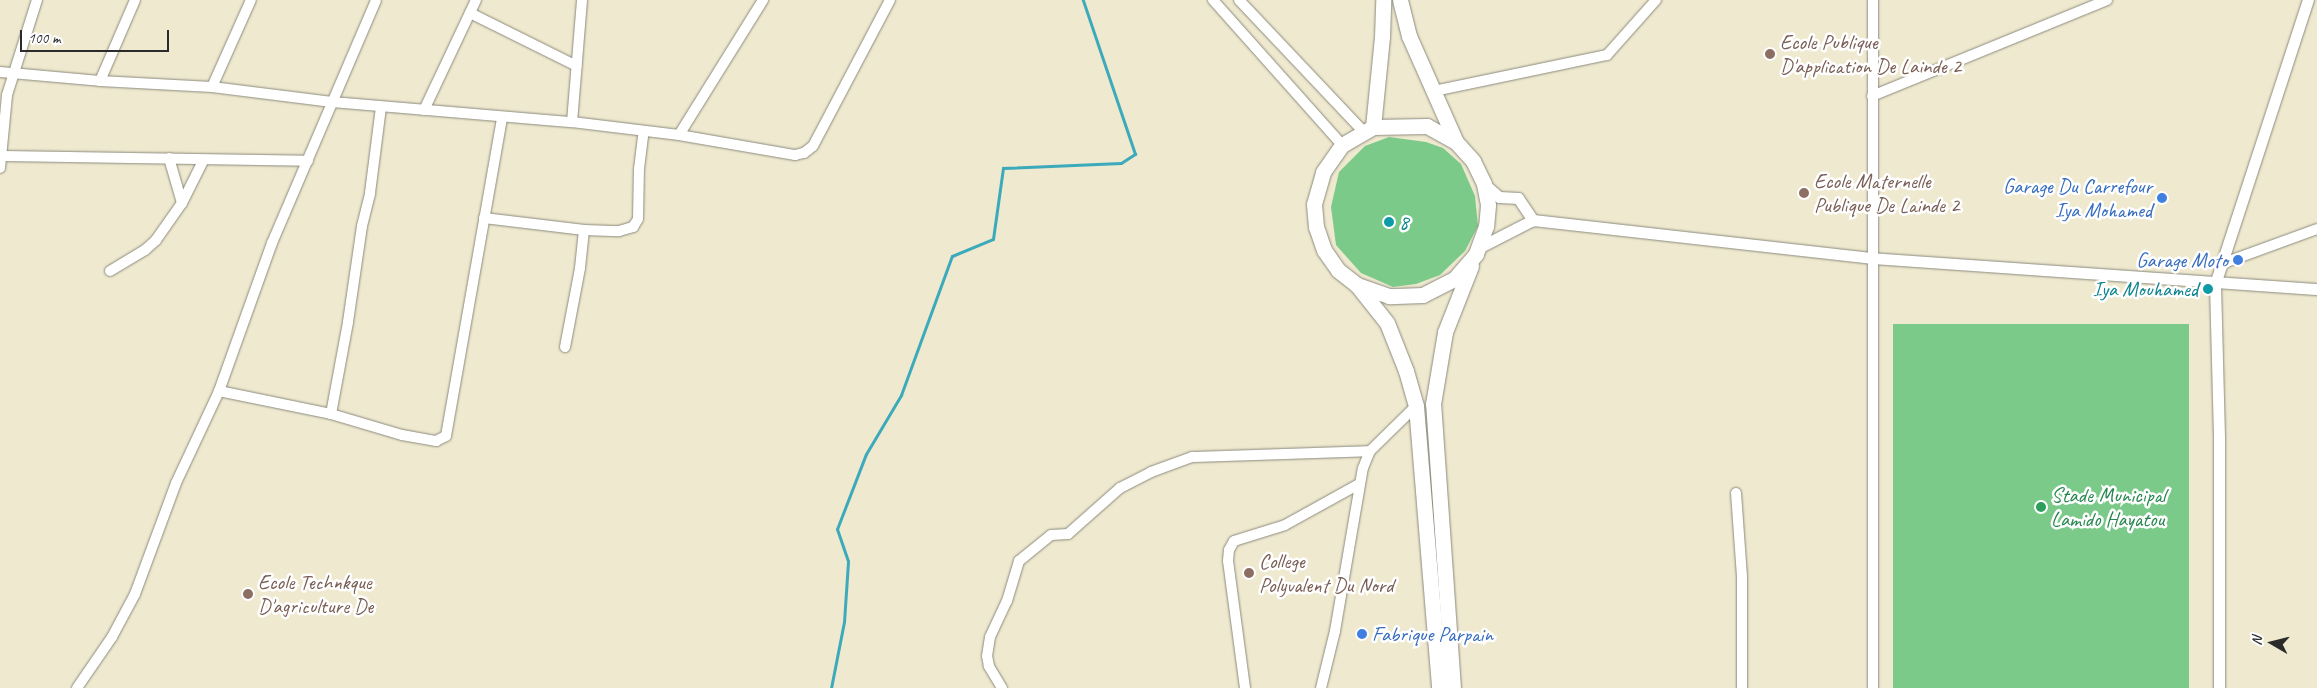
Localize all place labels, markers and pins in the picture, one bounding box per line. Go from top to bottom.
place label: Ecole Publique D'application De Lainde 2 [1780,29,1961,79]
marker: Ecole Publique D'application De Lainde 2 [1764,48,1776,60]
place label: Ecole Maternelle Publique De Lainde 2 [1814,168,1960,218]
place label: Garage Du Carrefour Iya Mohamed [2002,173,2152,223]
marker: Ecole Maternelle Publique De Lainde 2 [1798,187,1810,199]
marker: Garage Du Carrefour Iya Mohamed [2156,192,2168,204]
place label: 8 [1399,209,1408,235]
marker: 8 [1383,216,1395,228]
place label: Garage Moto [2136,247,2228,273]
marker: Garage Moto [2232,254,2244,266]
place label: Iya Mouhamed [2092,276,2198,302]
marker: Iya Mouhamed [2202,283,2214,295]
place label: Stade Municipal Lamido Hayatou [2051,482,2166,532]
marker: Stade Municipal Lamido Hayatou [2035,501,2047,513]
place label: College Polyvalent Du Nord [1259,548,1394,598]
marker: College Polyvalent Du Nord [1243,567,1255,579]
place label: Ecole Technkque D'agriculture De [258,569,373,619]
marker: Ecole Technkque D'agriculture De [242,588,254,600]
place label: Fabrique Parpain [1372,621,1494,647]
marker: Fabrique Parpain [1356,628,1368,640]

